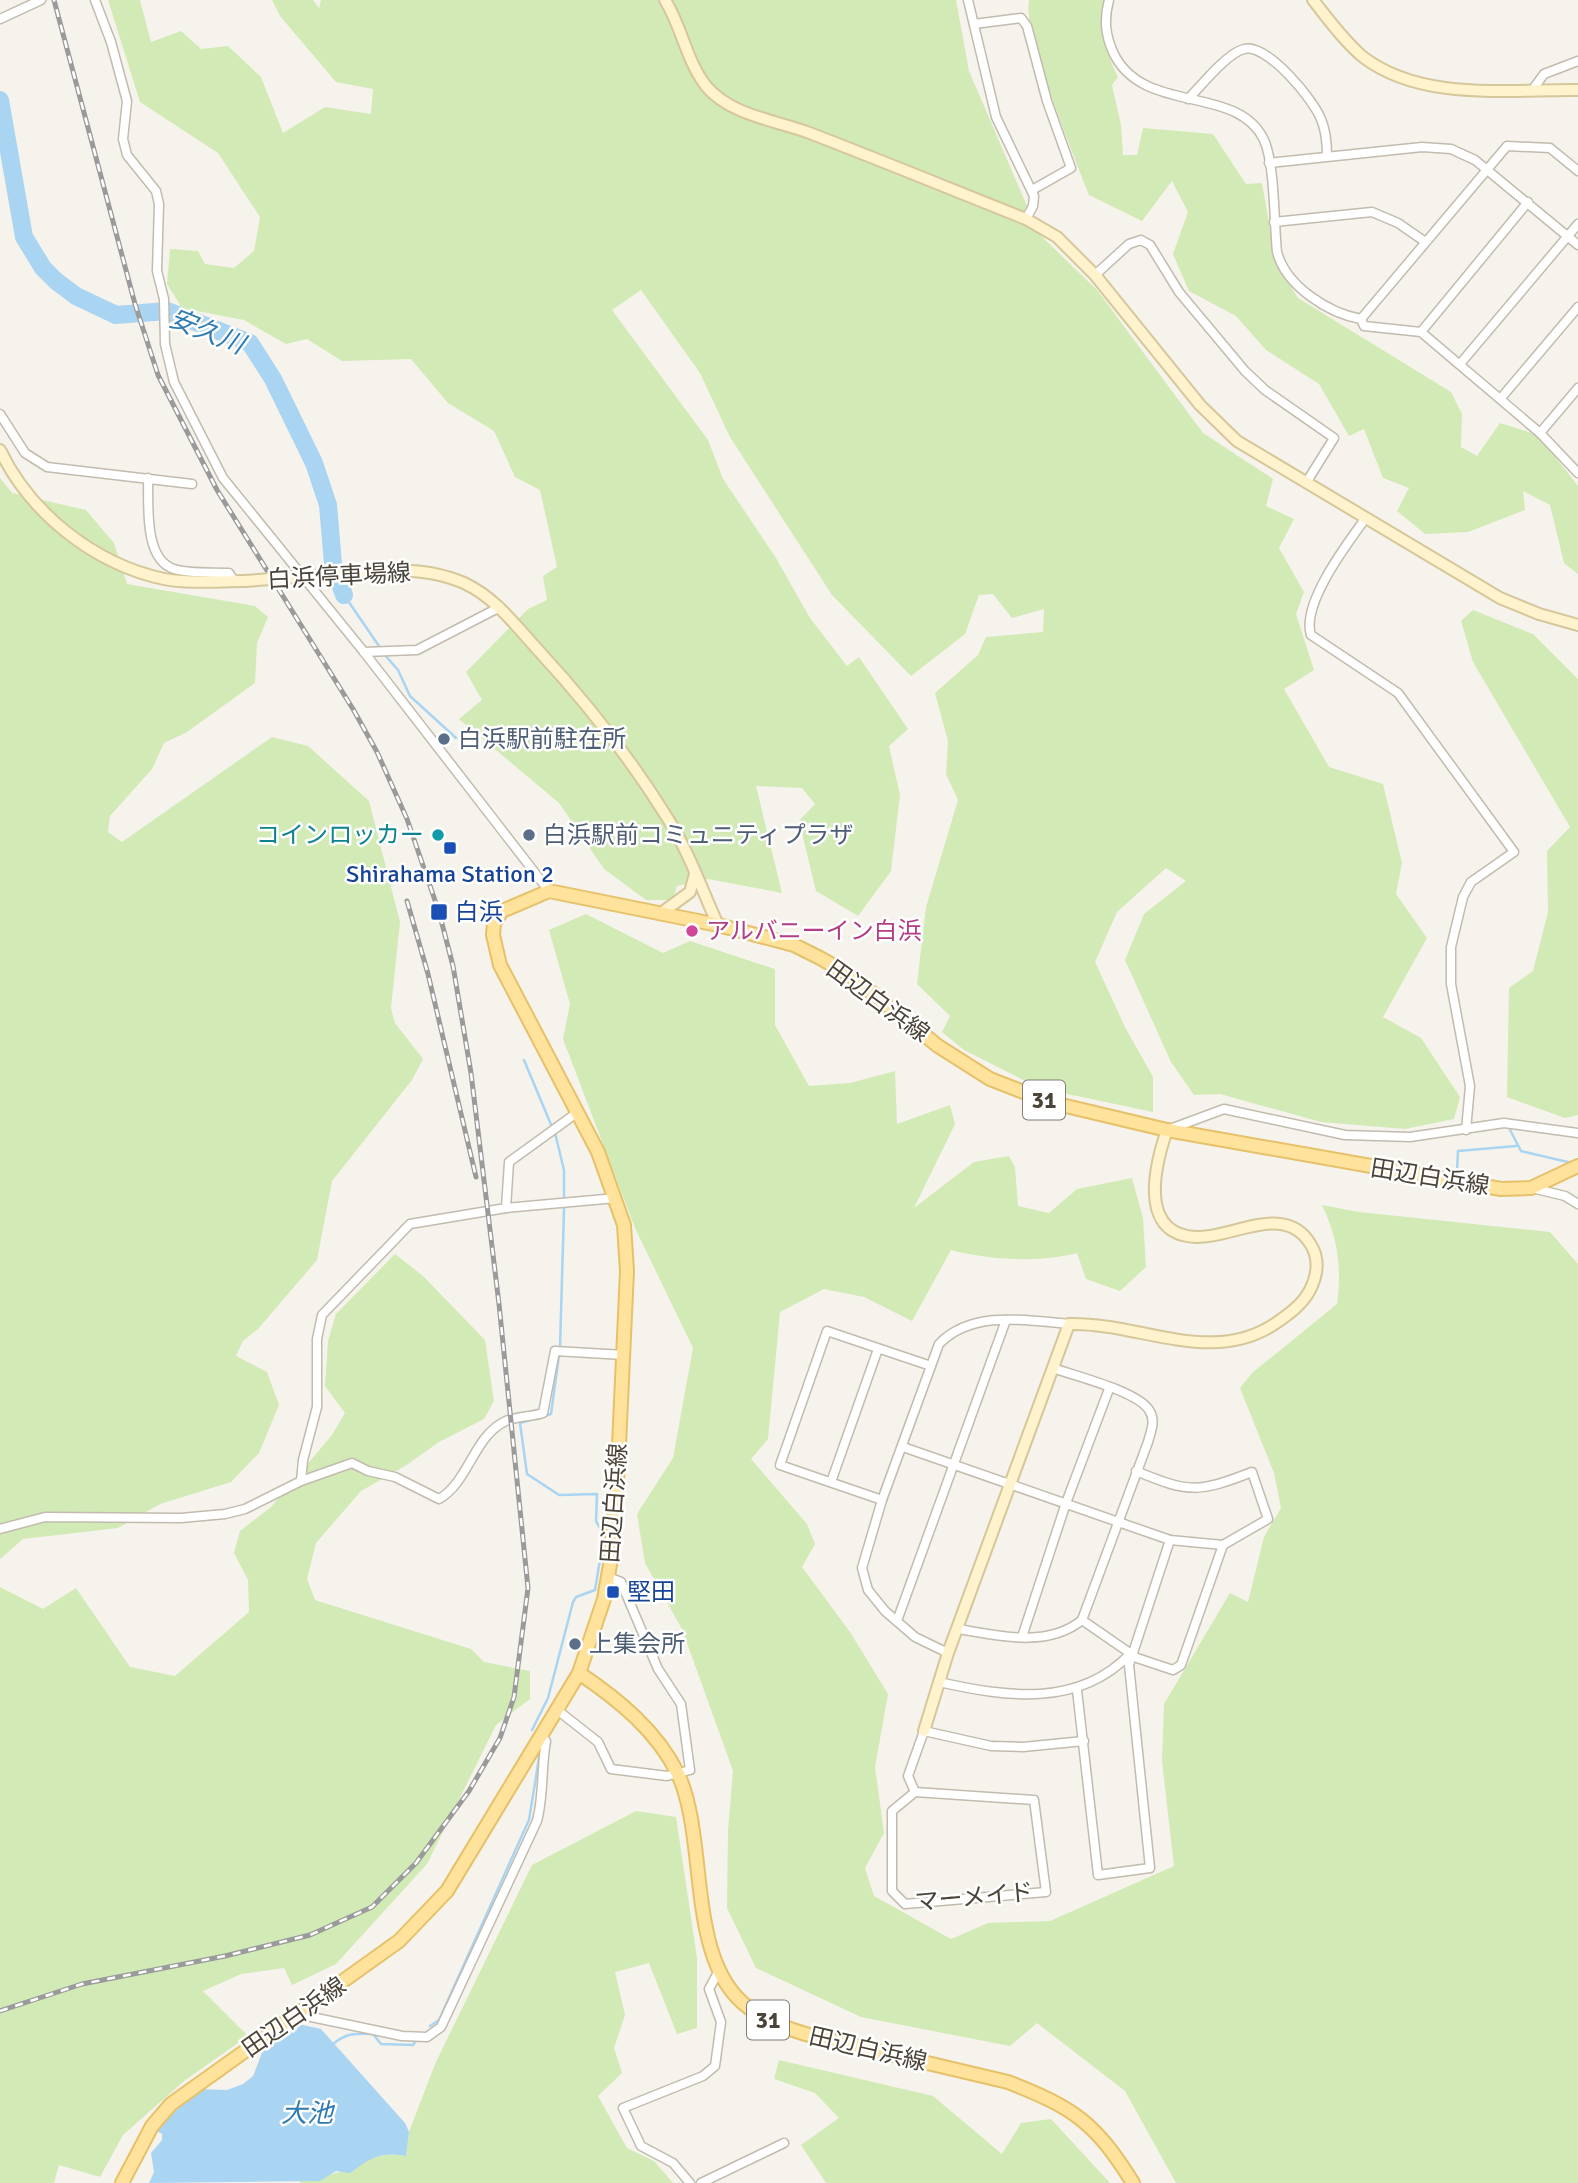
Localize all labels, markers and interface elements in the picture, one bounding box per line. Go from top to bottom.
water label: 安久川 [164,302,252,362]
street label: 白浜停車場線 [266,557,412,595]
place label: 白浜駅前駐在所 [458,724,626,754]
marker: 白浜駅前駐在所 [436,731,452,747]
place label: コインロッカー [256,820,424,850]
place label: 白浜駅前コミュニティプラザ [543,820,854,850]
marker: コインロッカー [430,827,446,843]
marker: 白浜駅前コミュニティプラザ [521,827,537,843]
marker: Shirahama Station 2 [442,840,458,856]
place label: Shirahama Station 2 [346,859,554,889]
place label: 白浜 [455,897,503,927]
marker: 白浜 [429,902,449,922]
place label: アルバニーイン白浜 [706,916,922,946]
marker: アルバニーイン白浜 [684,923,700,939]
street label: 田辺白浜線 [821,954,935,1048]
road number: 31 [1023,1080,1065,1120]
street label: 田辺白浜線 [1368,1153,1492,1201]
street label: 田辺白浜線 [595,1442,633,1564]
place label: 堅田 [627,1577,675,1607]
marker: 堅田 [605,1584,621,1600]
place label: 上集会所 [589,1629,685,1659]
marker: 上集会所 [567,1636,583,1652]
street label: マーメイド [913,1877,1035,1917]
street label: 田辺白浜線 [236,1970,352,2064]
road number: 31 [747,2000,789,2039]
street label: 田辺白浜線 [806,2021,930,2077]
water label: 大池 [281,2098,336,2130]

